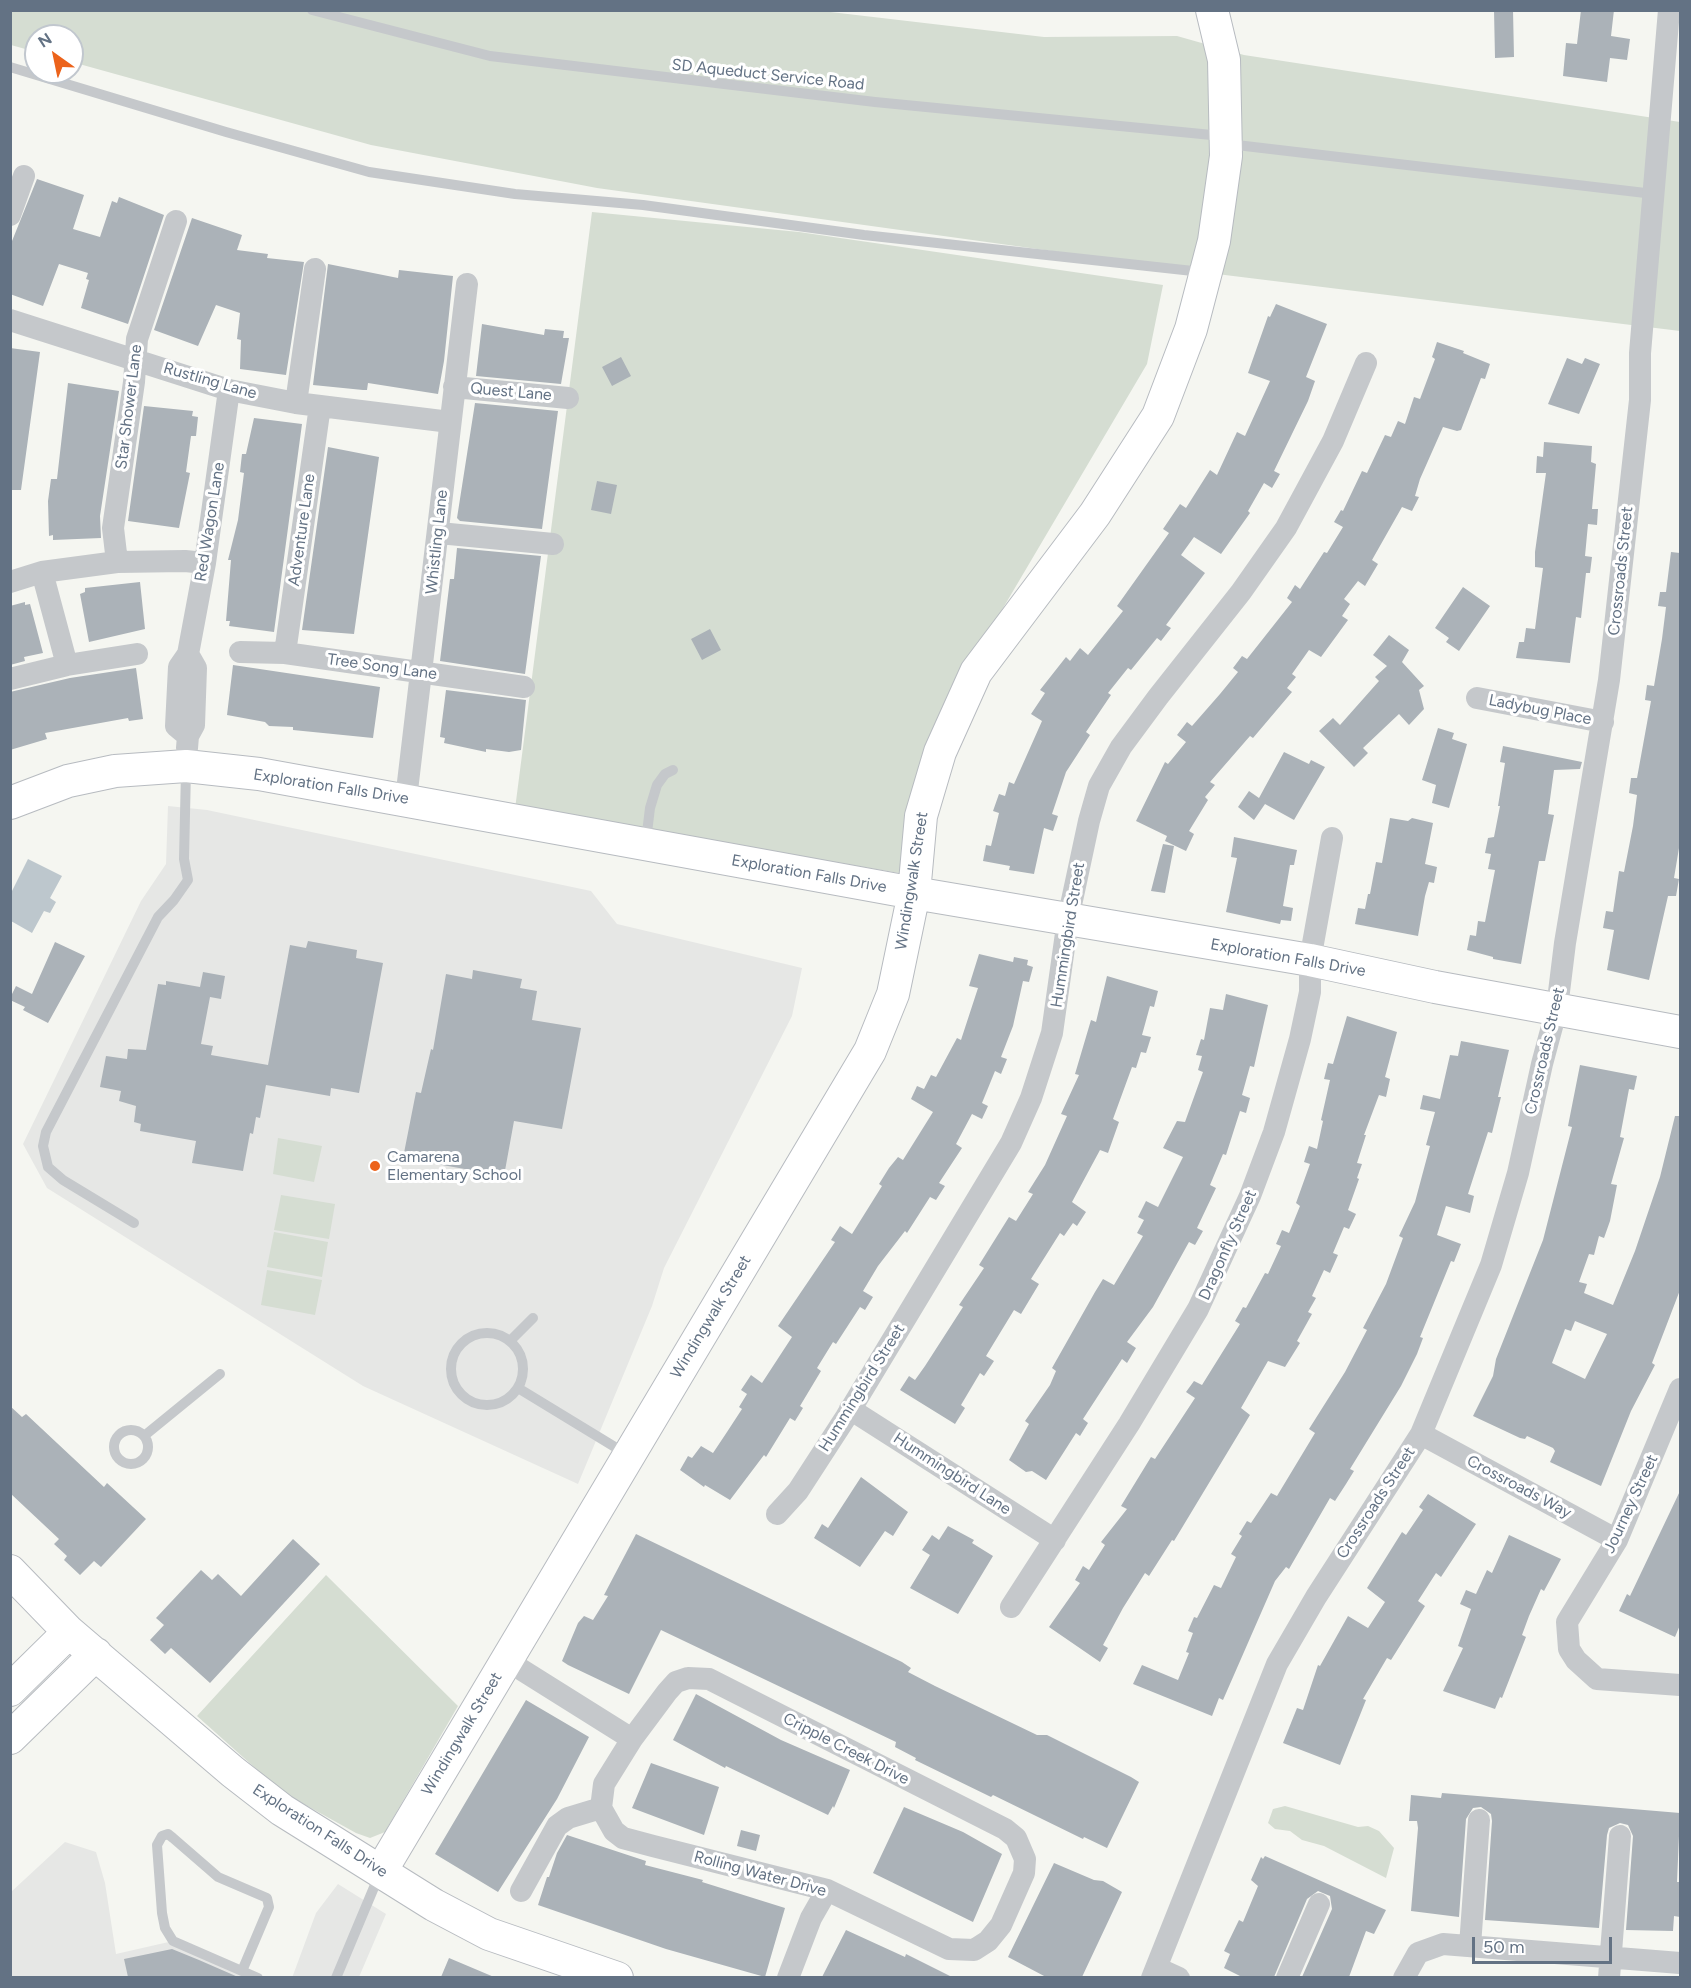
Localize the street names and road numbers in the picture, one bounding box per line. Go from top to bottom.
street label: SD Aqueduct Service Road [671,55,865,95]
street label: Star Shower Lane [112,343,146,471]
street label: Rustling Lane [161,359,259,403]
street label: Quest Lane [469,379,553,405]
street label: Red Wagon Lane [191,461,229,583]
street label: Adventure Lane [285,473,319,587]
street label: Whistling Lane [422,489,452,595]
street label: Crossroads Street [1605,506,1637,636]
street label: Tree Song Lane [326,650,438,684]
street label: Ladybug Place [1487,691,1593,729]
street label: Exploration Falls Drive [252,765,410,809]
street label: Windingwalk Street [892,810,932,952]
street label: Exploration Falls Drive [730,851,888,897]
street label: Hummingbird Street [1047,861,1089,1009]
street label: Exploration Falls Drive [1209,935,1367,981]
street label: Crossroads Street [1521,986,1569,1116]
street label: Dragonfly Street [1195,1187,1261,1303]
street label: Windingwalk Street [667,1252,755,1382]
street label: Hummingbird Street [815,1321,909,1455]
street label: Hummingbird Lane [890,1429,1014,1519]
street label: Crossroads Street [1333,1443,1419,1563]
street label: Crossroads Way [1463,1451,1575,1523]
street label: Journey Street [1600,1452,1662,1556]
street label: Windingwalk Street [418,1669,506,1799]
street label: Cripple Creek Drive [780,1709,912,1789]
street label: Exploration Falls Drive [249,1780,391,1882]
street label: Rolling Water Drive [692,1847,828,1901]

